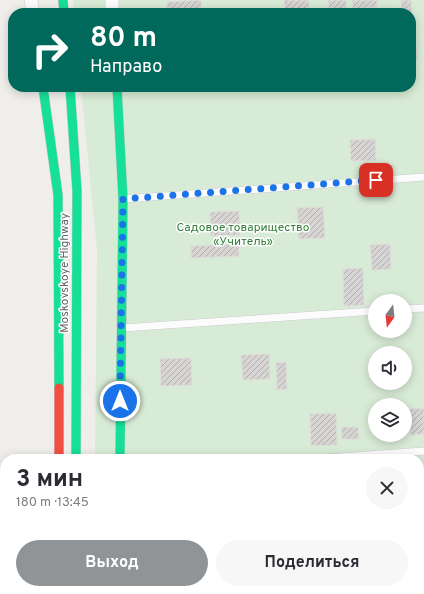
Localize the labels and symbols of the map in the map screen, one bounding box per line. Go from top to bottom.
pin [359,163,393,197]
street label: Moskovskoye Highway [57,213,73,333]
park label: Садовое товарищество «Учитель» [177,220,310,250]
north arrow [368,294,412,338]
position arrow [99,380,141,422]

